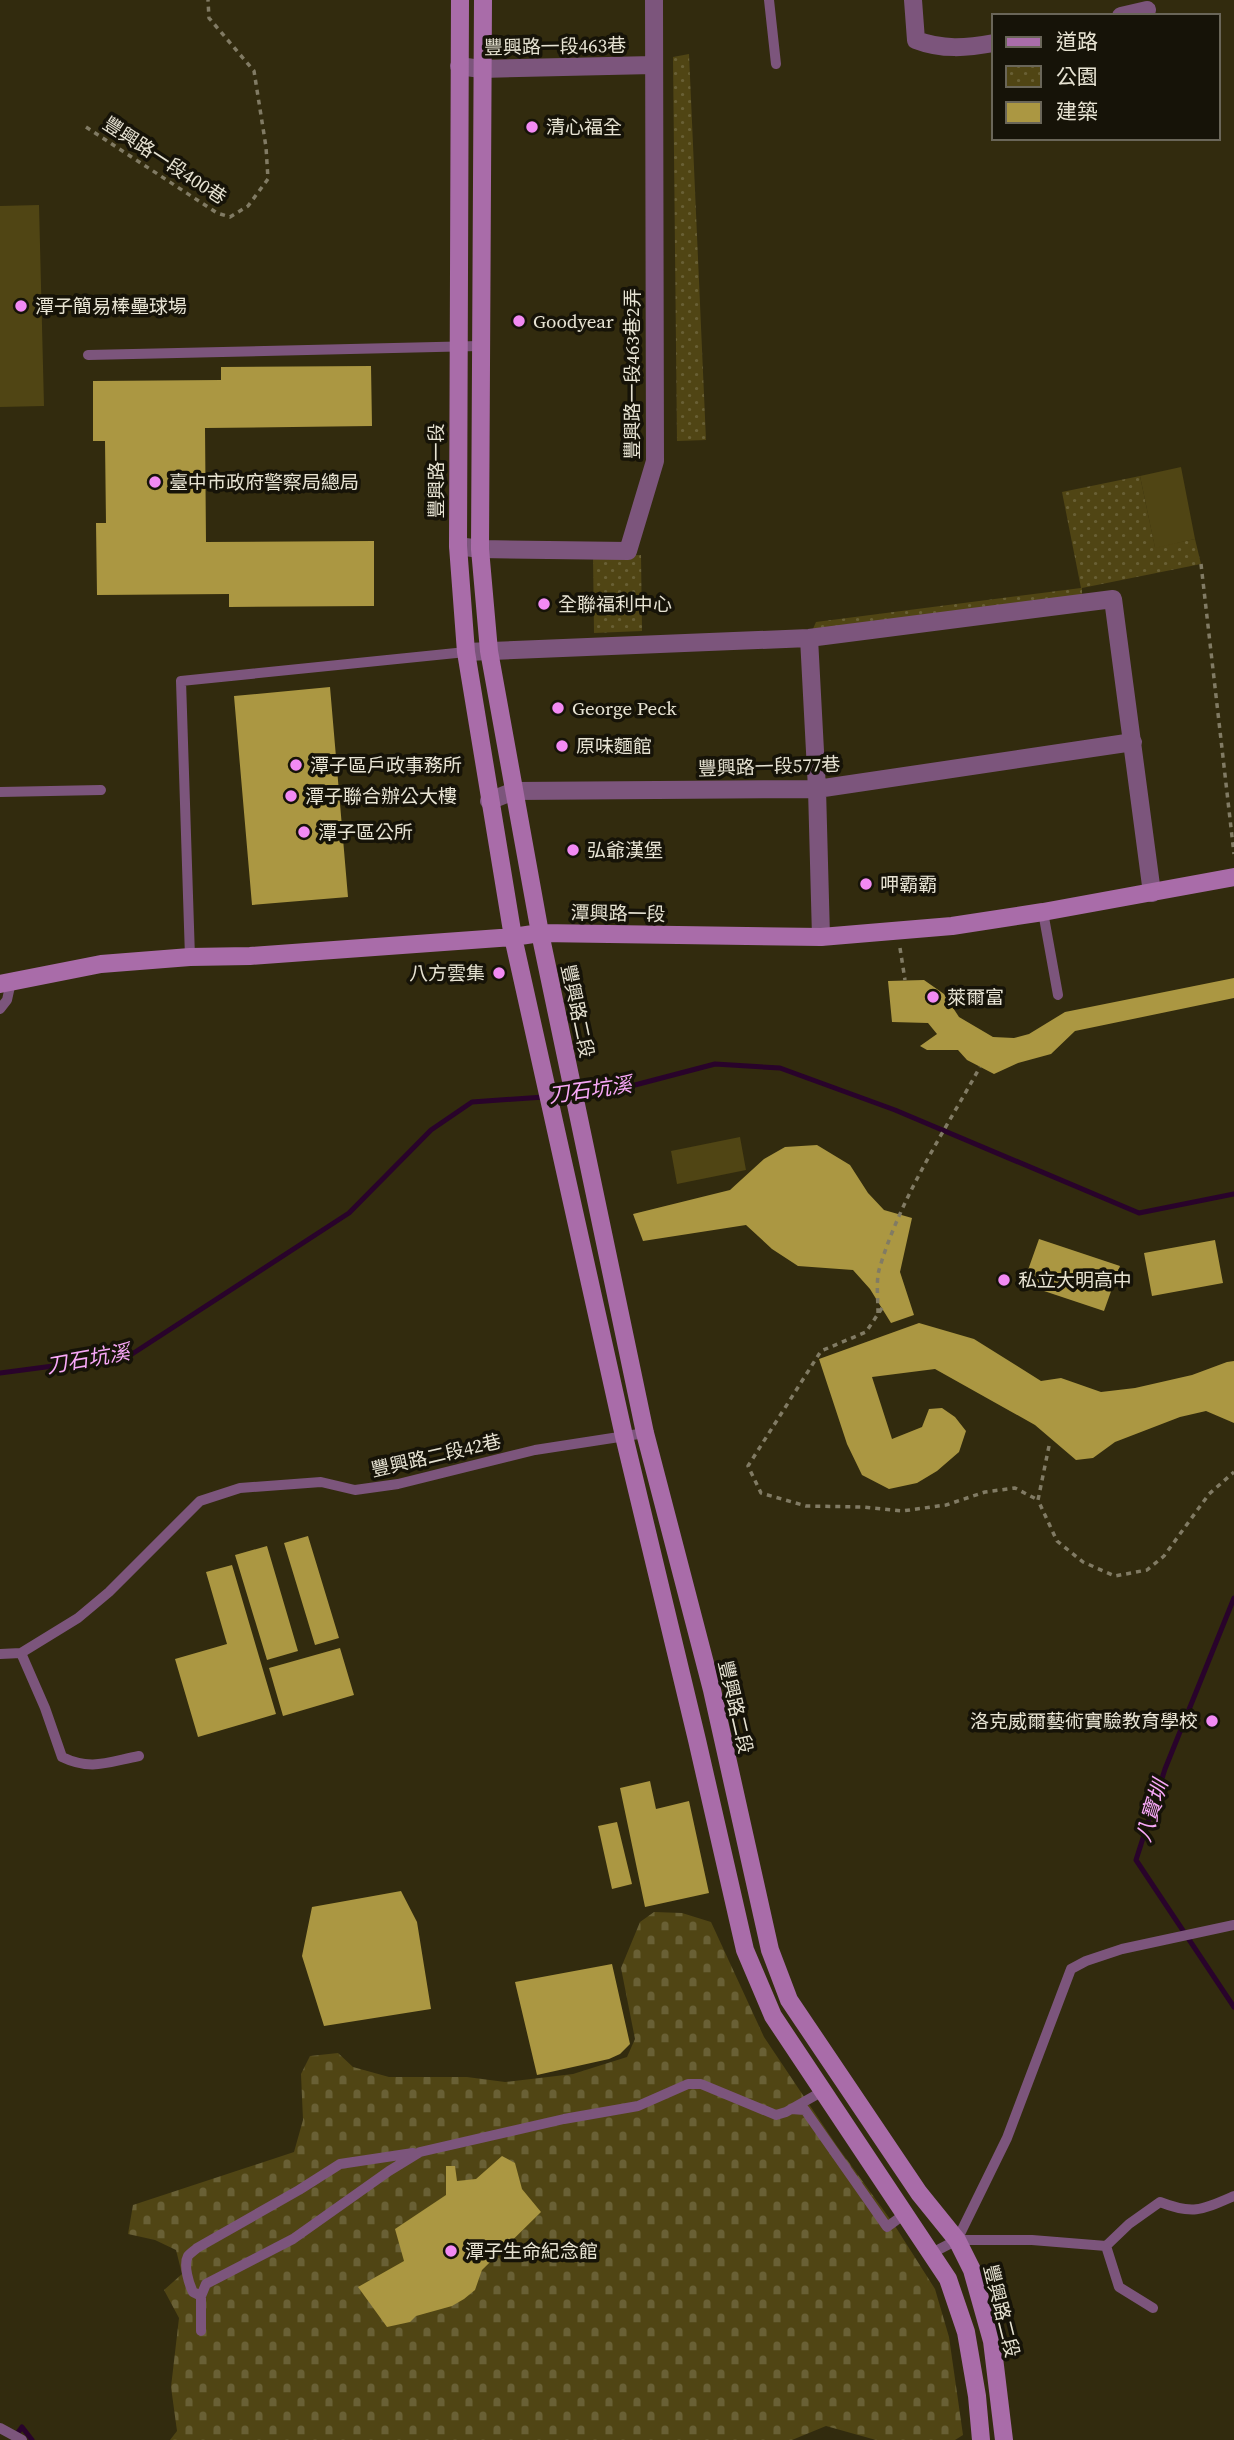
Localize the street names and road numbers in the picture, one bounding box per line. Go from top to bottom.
street label: 豐興路一段463巷 [484,32,626,60]
street label: 豐興路一段400巷 [98,110,232,210]
street label: 豐興路一段463巷2弄 [619,288,645,460]
street label: 豐興路一段 [423,423,449,519]
street label: 豐興路一段577巷 [697,751,841,781]
street label: 潭興路一段 [570,899,666,927]
street label: 豐興路二段 [555,962,601,1060]
street label: 豐興路二段42巷 [368,1427,504,1483]
street label: 豐興路二段 [713,1658,759,1756]
street label: 豐興路二段 [978,2262,1026,2360]

